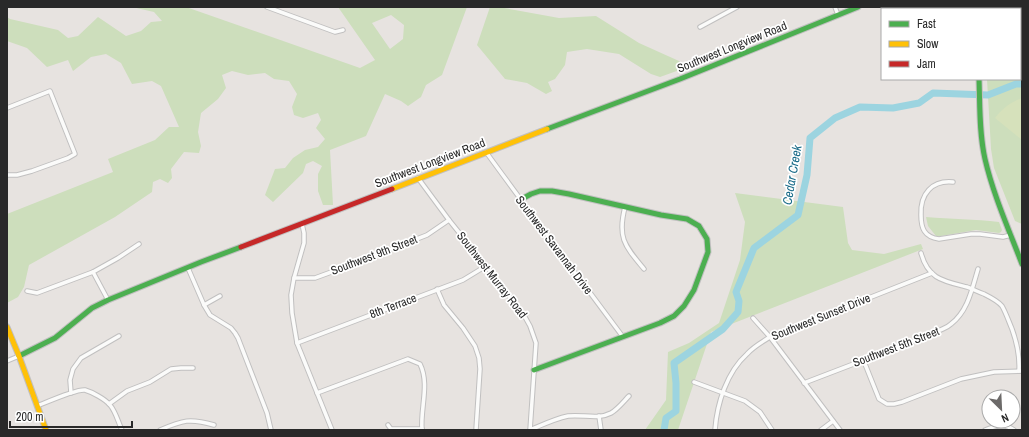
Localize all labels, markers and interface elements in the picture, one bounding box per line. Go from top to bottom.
legend [881,8,1021,80]
text: Fast [917,16,936,32]
street label: Southwest Longview Road [675,18,789,76]
text: Slow [917,36,939,52]
text: Jam [917,56,936,72]
street label: Southwest Longview Road [372,135,488,191]
water label: Cedar Creek [778,143,806,206]
street label: Southwest Savannah Drive [512,193,596,297]
street label: Southwest Murray Road [453,228,531,322]
street label: Southwest 9th Street [328,231,420,279]
street label: 8th Terrace [367,290,419,322]
street label: Southwest Sunset Drive [769,290,873,344]
street label: Southwest 5th Street [850,323,942,371]
north arrow [981,389,1021,429]
scale bar [10,403,132,429]
text: 200 m [16,409,43,425]
text: N [999,410,1011,426]

